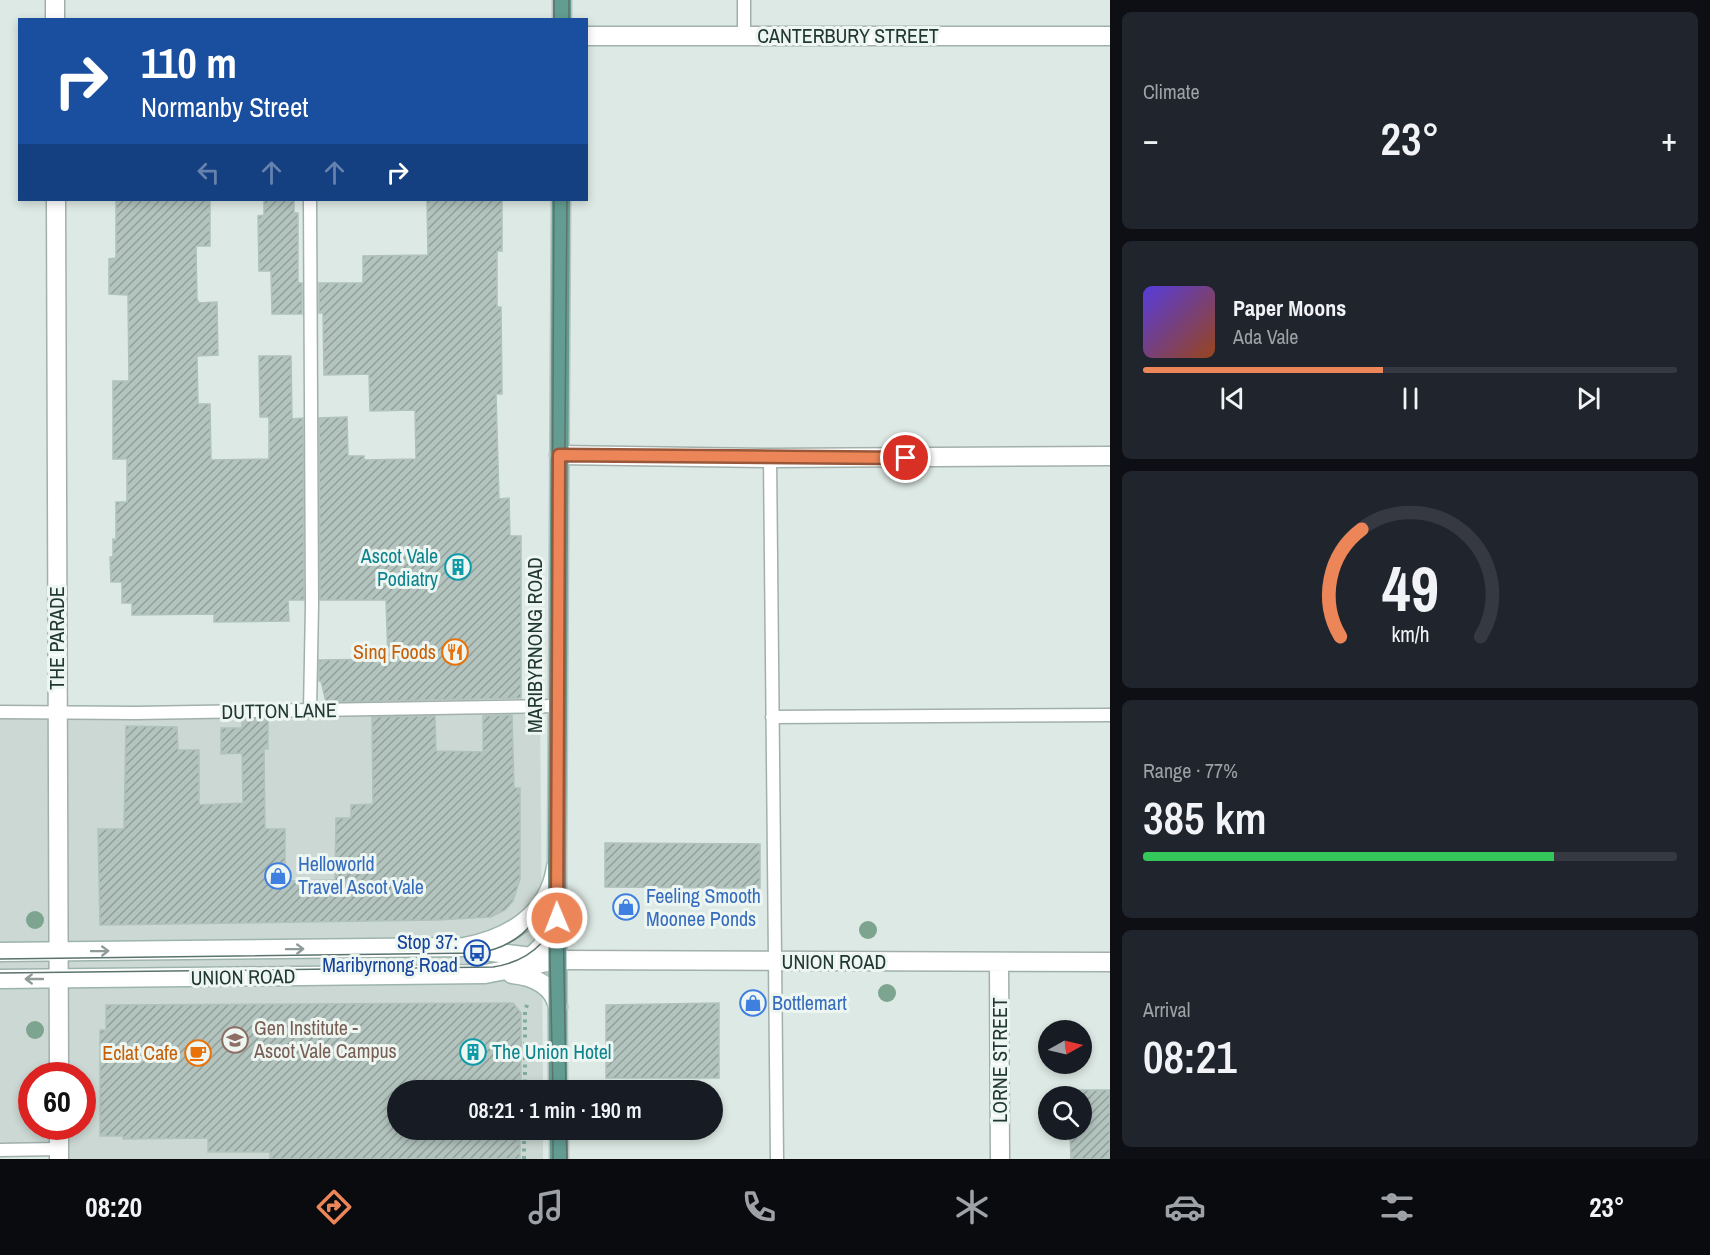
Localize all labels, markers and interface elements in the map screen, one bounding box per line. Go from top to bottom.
street label: CANTERBURY STREET [757,22,939,49]
text: 110 m [141,35,237,91]
icon: right [42,42,120,120]
text: Climate [1143,78,1200,105]
text: Normanby Street [141,89,308,125]
text: 23° [1380,108,1440,169]
text: − [1143,117,1159,161]
text: + [1661,117,1677,161]
icon: left [192,156,225,189]
icon: ahead [255,156,288,189]
icon: ahead [318,156,351,189]
icon: right [381,156,414,189]
text: Paper Moons [1233,293,1346,323]
text: Ada Vale [1233,323,1298,350]
icon: previous [1216,382,1249,415]
icon: pause [1394,382,1427,415]
icon: next [1572,382,1605,415]
pin [880,432,931,483]
icon: arrive [889,441,922,474]
place label: Ascot Vale Podiatry [360,542,439,592]
text: 49 [1382,546,1438,630]
building icon: Ascot Vale Podiatry [443,552,473,582]
street label: MARIBYRNONG ROAD [521,557,548,733]
street label: THE PARADE [43,586,70,690]
text: km/h [1391,620,1429,649]
restaurant icon: Sinq Foods [440,637,470,667]
place label: Sinq Foods [353,638,436,665]
street label: DUTTON LANE [221,696,337,725]
text: Range · 77% [1143,757,1238,784]
text: 385 km [1143,787,1267,848]
place label: Helloworld Travel Ascot Vale [298,850,424,900]
shop icon: Helloworld Travel Ascot Vale [263,861,293,891]
place label: Feeling Smooth Moonee Ponds [646,882,761,932]
position arrow [525,886,589,950]
shop icon: Feeling Smooth Moonee Ponds [611,892,641,922]
place label: Stop 37: Maribyrnong Road [322,928,458,978]
bus stop icon: Stop 37: Maribyrnong Road [462,938,492,968]
one-way arrow [285,943,305,955]
one-way arrow [90,945,110,957]
street label: UNION ROAD [782,948,886,975]
street label: UNION ROAD [190,962,296,991]
one-way arrow [25,973,45,985]
shop icon: Bottlemart [738,988,768,1018]
place label: Bottlemart [772,989,847,1016]
text: Arrival [1143,996,1190,1023]
street label: LORNE STREET [986,997,1013,1123]
place label: Gen Institute - Ascot Vale Campus [253,1014,397,1064]
north arrow [1038,1020,1092,1074]
map controls [1038,1020,1092,1140]
school or university icon: Gen Institute - Ascot Vale Campus [220,1025,250,1055]
text: 08:21 [1143,1026,1237,1087]
building icon: The Union Hotel [458,1037,488,1067]
cafe icon: Eclat Cafe [183,1038,213,1068]
place label: The Union Hotel [492,1038,611,1065]
place label: Eclat Cafe [102,1039,178,1066]
speed limit sign: 60 [18,1062,96,1140]
button: search [1038,1086,1092,1140]
text: 08:21 · 1 min · 190 m [468,1095,642,1125]
icon: directions [313,1186,355,1228]
icon: music [525,1186,567,1228]
icon: phone [738,1186,780,1228]
icon: climate [951,1186,993,1228]
icon: car [1164,1186,1206,1228]
icon: filters [1376,1186,1418,1228]
text: 08:20 [85,1189,142,1225]
text: 23° [1589,1189,1625,1225]

